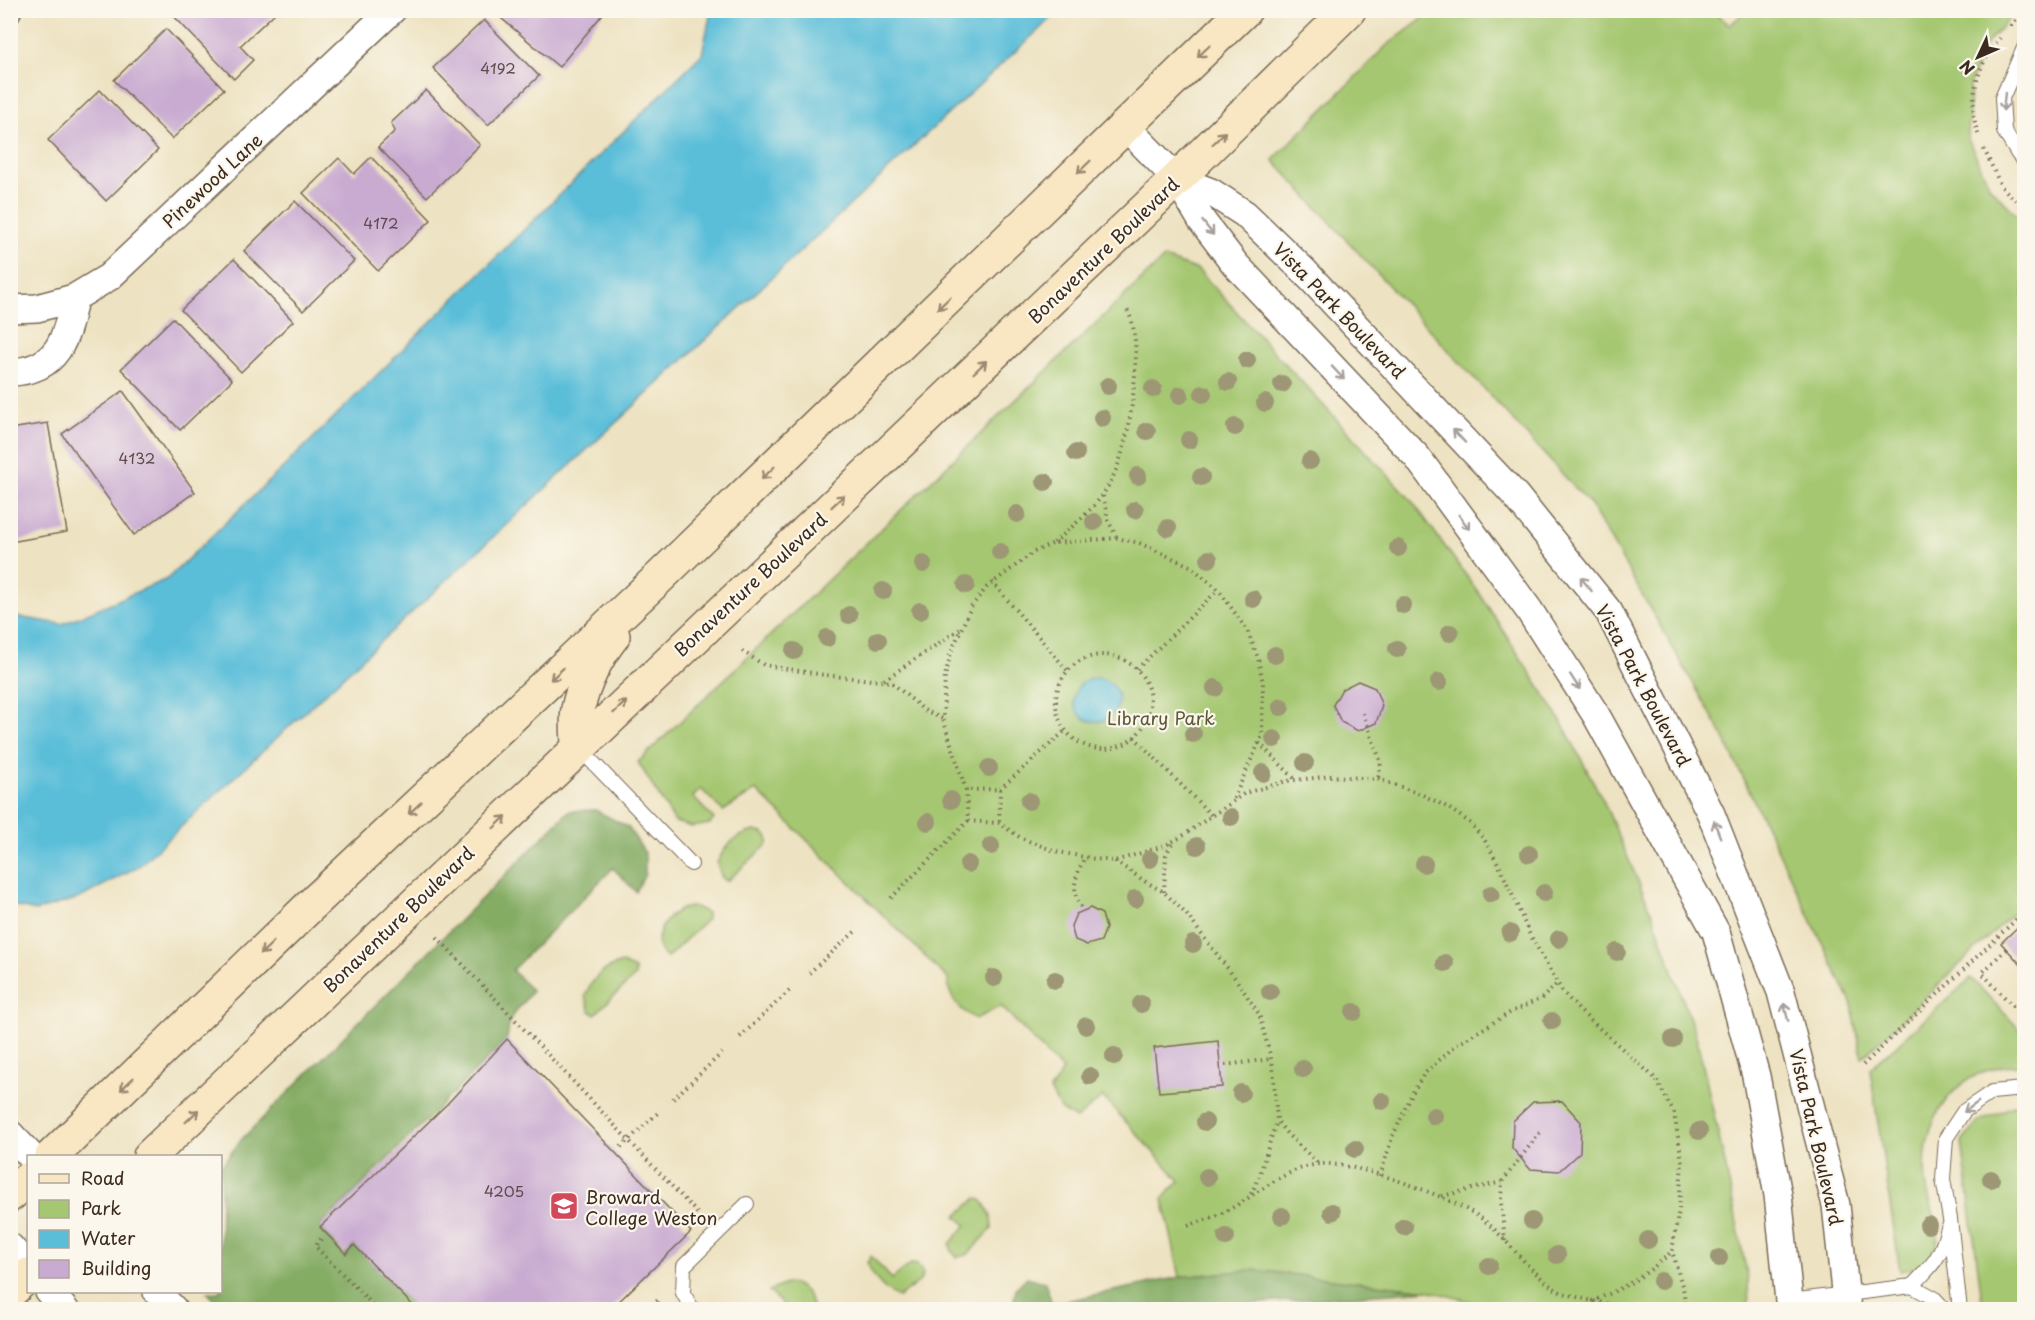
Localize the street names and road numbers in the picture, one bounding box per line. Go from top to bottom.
street label: Pinewood Lane [156,126,268,234]
street label: Bonaventure Boulevard [1021,171,1185,329]
street label: Vista Park Boulevard [1268,236,1412,384]
street label: Bonaventure Boulevard [667,506,833,662]
street label: Vista Park Boulevard [1590,599,1698,771]
street label: Bonaventure Boulevard [316,840,480,998]
street label: Vista Park Boulevard [1784,1046,1850,1228]

